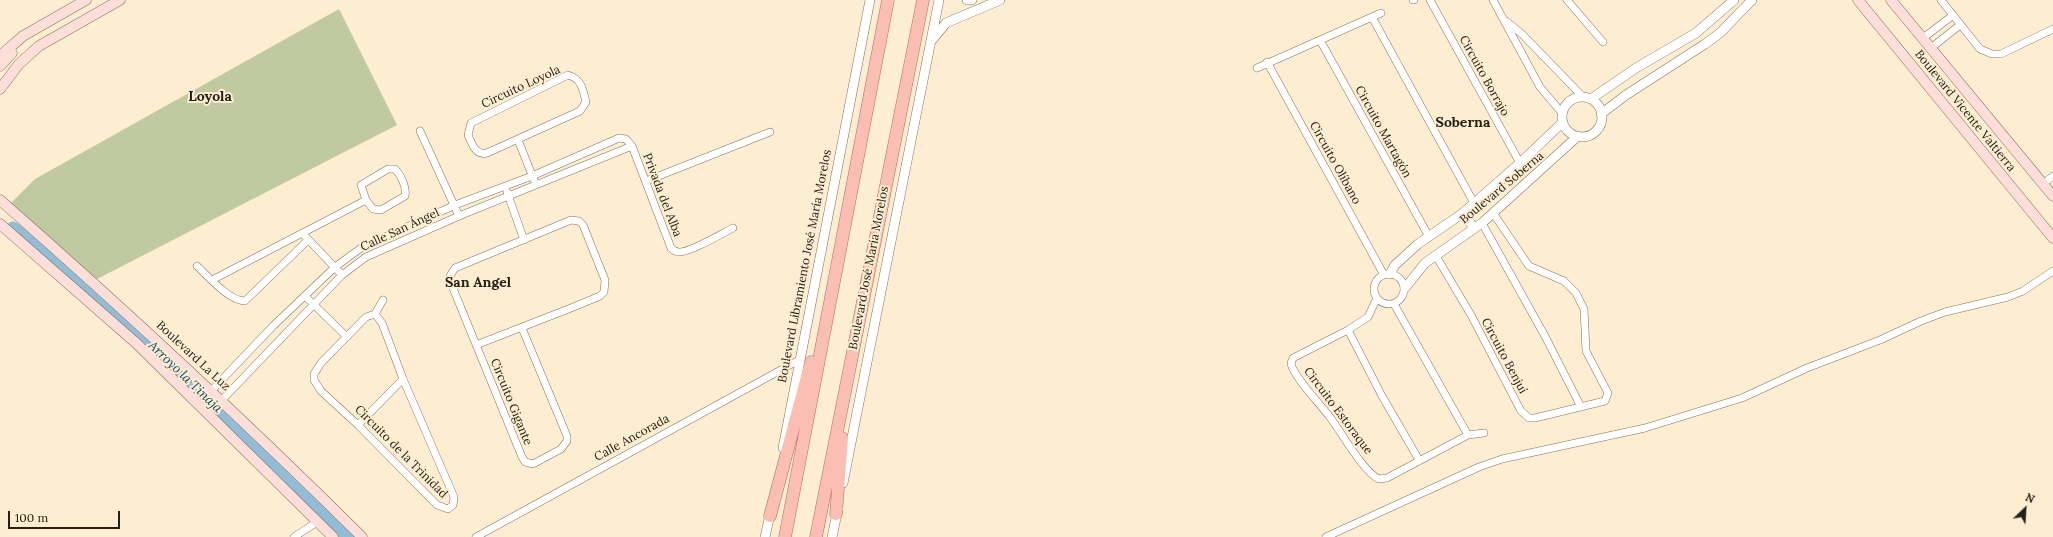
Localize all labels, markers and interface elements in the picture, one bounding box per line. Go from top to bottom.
street label: Circuito Borrajo [1456,33,1512,119]
street label: Boulevard Vicente Valtierra [1911,47,2019,175]
street label: Circuito Loyola [479,62,563,112]
street label: Circuito Martagón [1352,83,1414,181]
district label: Loyola [188,89,232,105]
district label: Soberna [1436,115,1490,131]
street label: Circuito Olíbano [1306,119,1364,207]
street label: Boulevard Libramiento José María Morelos [775,148,835,384]
street label: Boulevard Soberna [1457,149,1547,227]
street label: Privada del Alba [639,151,685,239]
street label: Boulevard José María Morelos [846,185,892,351]
street label: Calle San Ángel [358,205,442,255]
district label: San Angel [445,275,511,291]
street label: Circuito Benjuí [1478,316,1530,396]
street label: Boulevard La Luz [153,318,233,394]
water label: Arroyo la Tinaja [145,338,225,416]
street label: Circuito Gigante [487,356,535,448]
street label: Circuito Estoraque [1301,365,1375,457]
street label: Circuito de la Trinidad [352,403,450,501]
street label: Calle Ancorada [592,411,672,465]
north arrow [2005,489,2045,529]
text: N [2023,490,2037,506]
scale bar [10,503,122,529]
text: 100 m [15,510,48,525]

